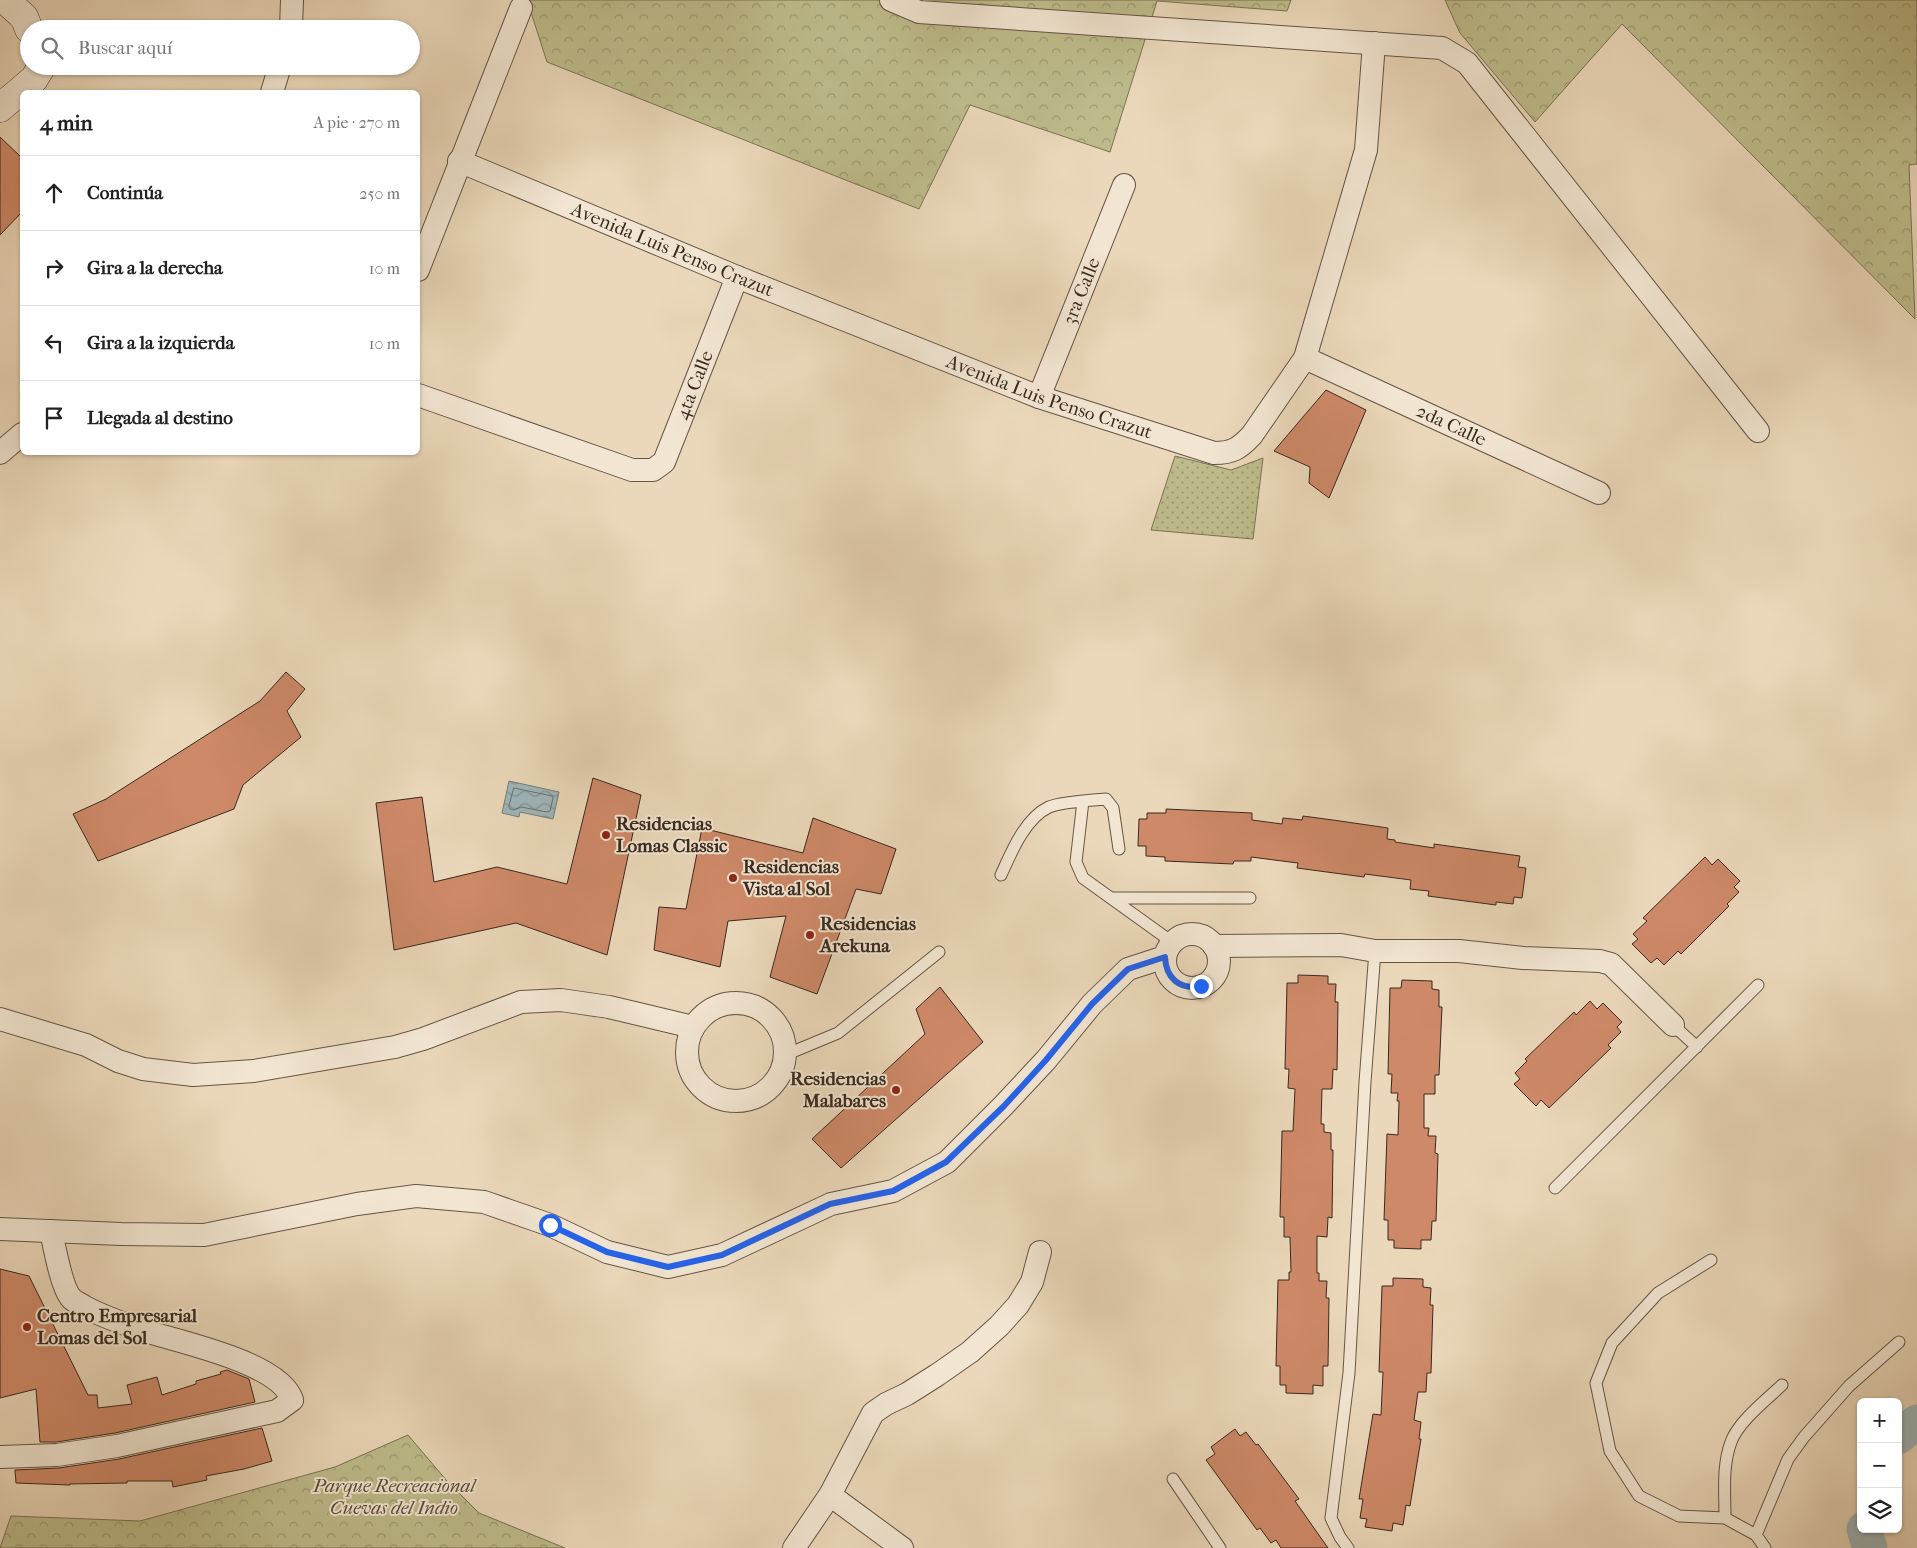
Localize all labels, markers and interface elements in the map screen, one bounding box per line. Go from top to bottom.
search box [20,20,420,75]
icon: search [38,34,66,62]
text: Buscar aquí [78,37,172,59]
text: 4 min [40,111,93,135]
text: A pie · 270 m [314,113,400,132]
icon: ahead [40,179,68,207]
text: Continúa [87,182,163,204]
text: 250 m [359,184,400,203]
street label: Avenida Luis Penso Crazut [567,198,777,301]
icon: right [40,254,68,282]
street label: 3ra Calle [1058,255,1105,328]
text: Gira a la derecha [87,257,223,279]
text: 10 m [369,259,400,278]
icon: left [40,329,68,357]
text: Gira a la izquierda [87,332,234,354]
text: 10 m [369,334,400,353]
street label: 4ta Calle [671,347,718,423]
street label: Avenida Luis Penso Crazut [942,350,1155,444]
street label: 2da Calle [1413,400,1490,451]
icon: arrive [40,404,68,432]
text: Llegada al destino [87,407,233,429]
place label: Residencias Lomas Classic [616,813,728,857]
marker: Residencias Lomas Classic [600,829,612,841]
place label: Residencias Vista al Sol [742,856,839,900]
marker: Residencias Vista al Sol [727,872,739,884]
place label: Residencias Arekuna [819,913,916,957]
marker: Residencias Arekuna [804,929,816,941]
route end [1190,975,1213,998]
place label: Residencias Malabares [790,1068,886,1112]
marker: Residencias Malabares [890,1084,902,1096]
route start [539,1214,562,1237]
place label: Centro Empresarial Lomas del Sol [37,1305,198,1349]
marker: Centro Empresarial Lomas del Sol [21,1321,33,1333]
map controls [1857,1398,1902,1533]
button: + [1857,1398,1902,1443]
button: − [1857,1443,1902,1488]
park label: Parque Recreacional Cuevas del Indio [312,1475,477,1519]
button: layers [1857,1488,1902,1533]

